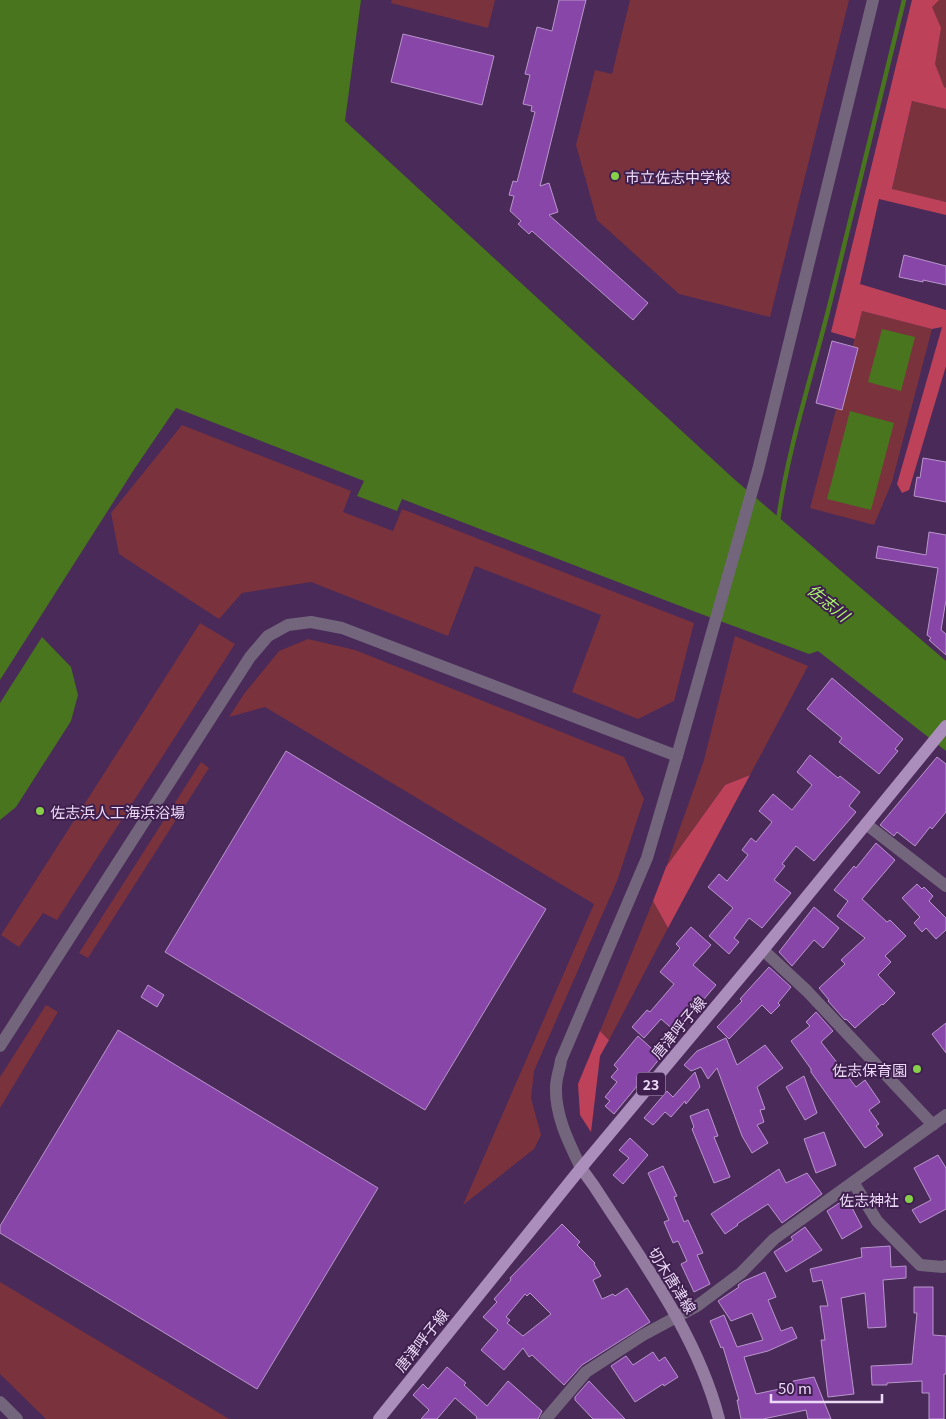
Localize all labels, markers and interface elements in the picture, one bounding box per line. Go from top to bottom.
place label: 市立佐志中学校 [625,166,730,187]
marker: 市立佐志中学校 [609,170,621,182]
water label: 佐志川 [803,578,857,628]
place label: 佐志浜人工海浜浴場 [50,801,185,822]
marker: 佐志浜人工海浜浴場 [34,805,46,817]
street label: 唐津呼子線 [646,992,710,1062]
place label: 佐志保育園 [832,1059,907,1080]
marker: 佐志保育園 [911,1063,923,1075]
road number: 23 [637,1072,665,1096]
place label: 佐志神社 [839,1189,899,1210]
marker: 佐志神社 [903,1193,915,1205]
street label: 切木唐津線 [644,1243,702,1317]
street label: 唐津呼子線 [389,1304,453,1376]
scale bar [771,1372,882,1404]
text: 50 m [778,1377,812,1398]

